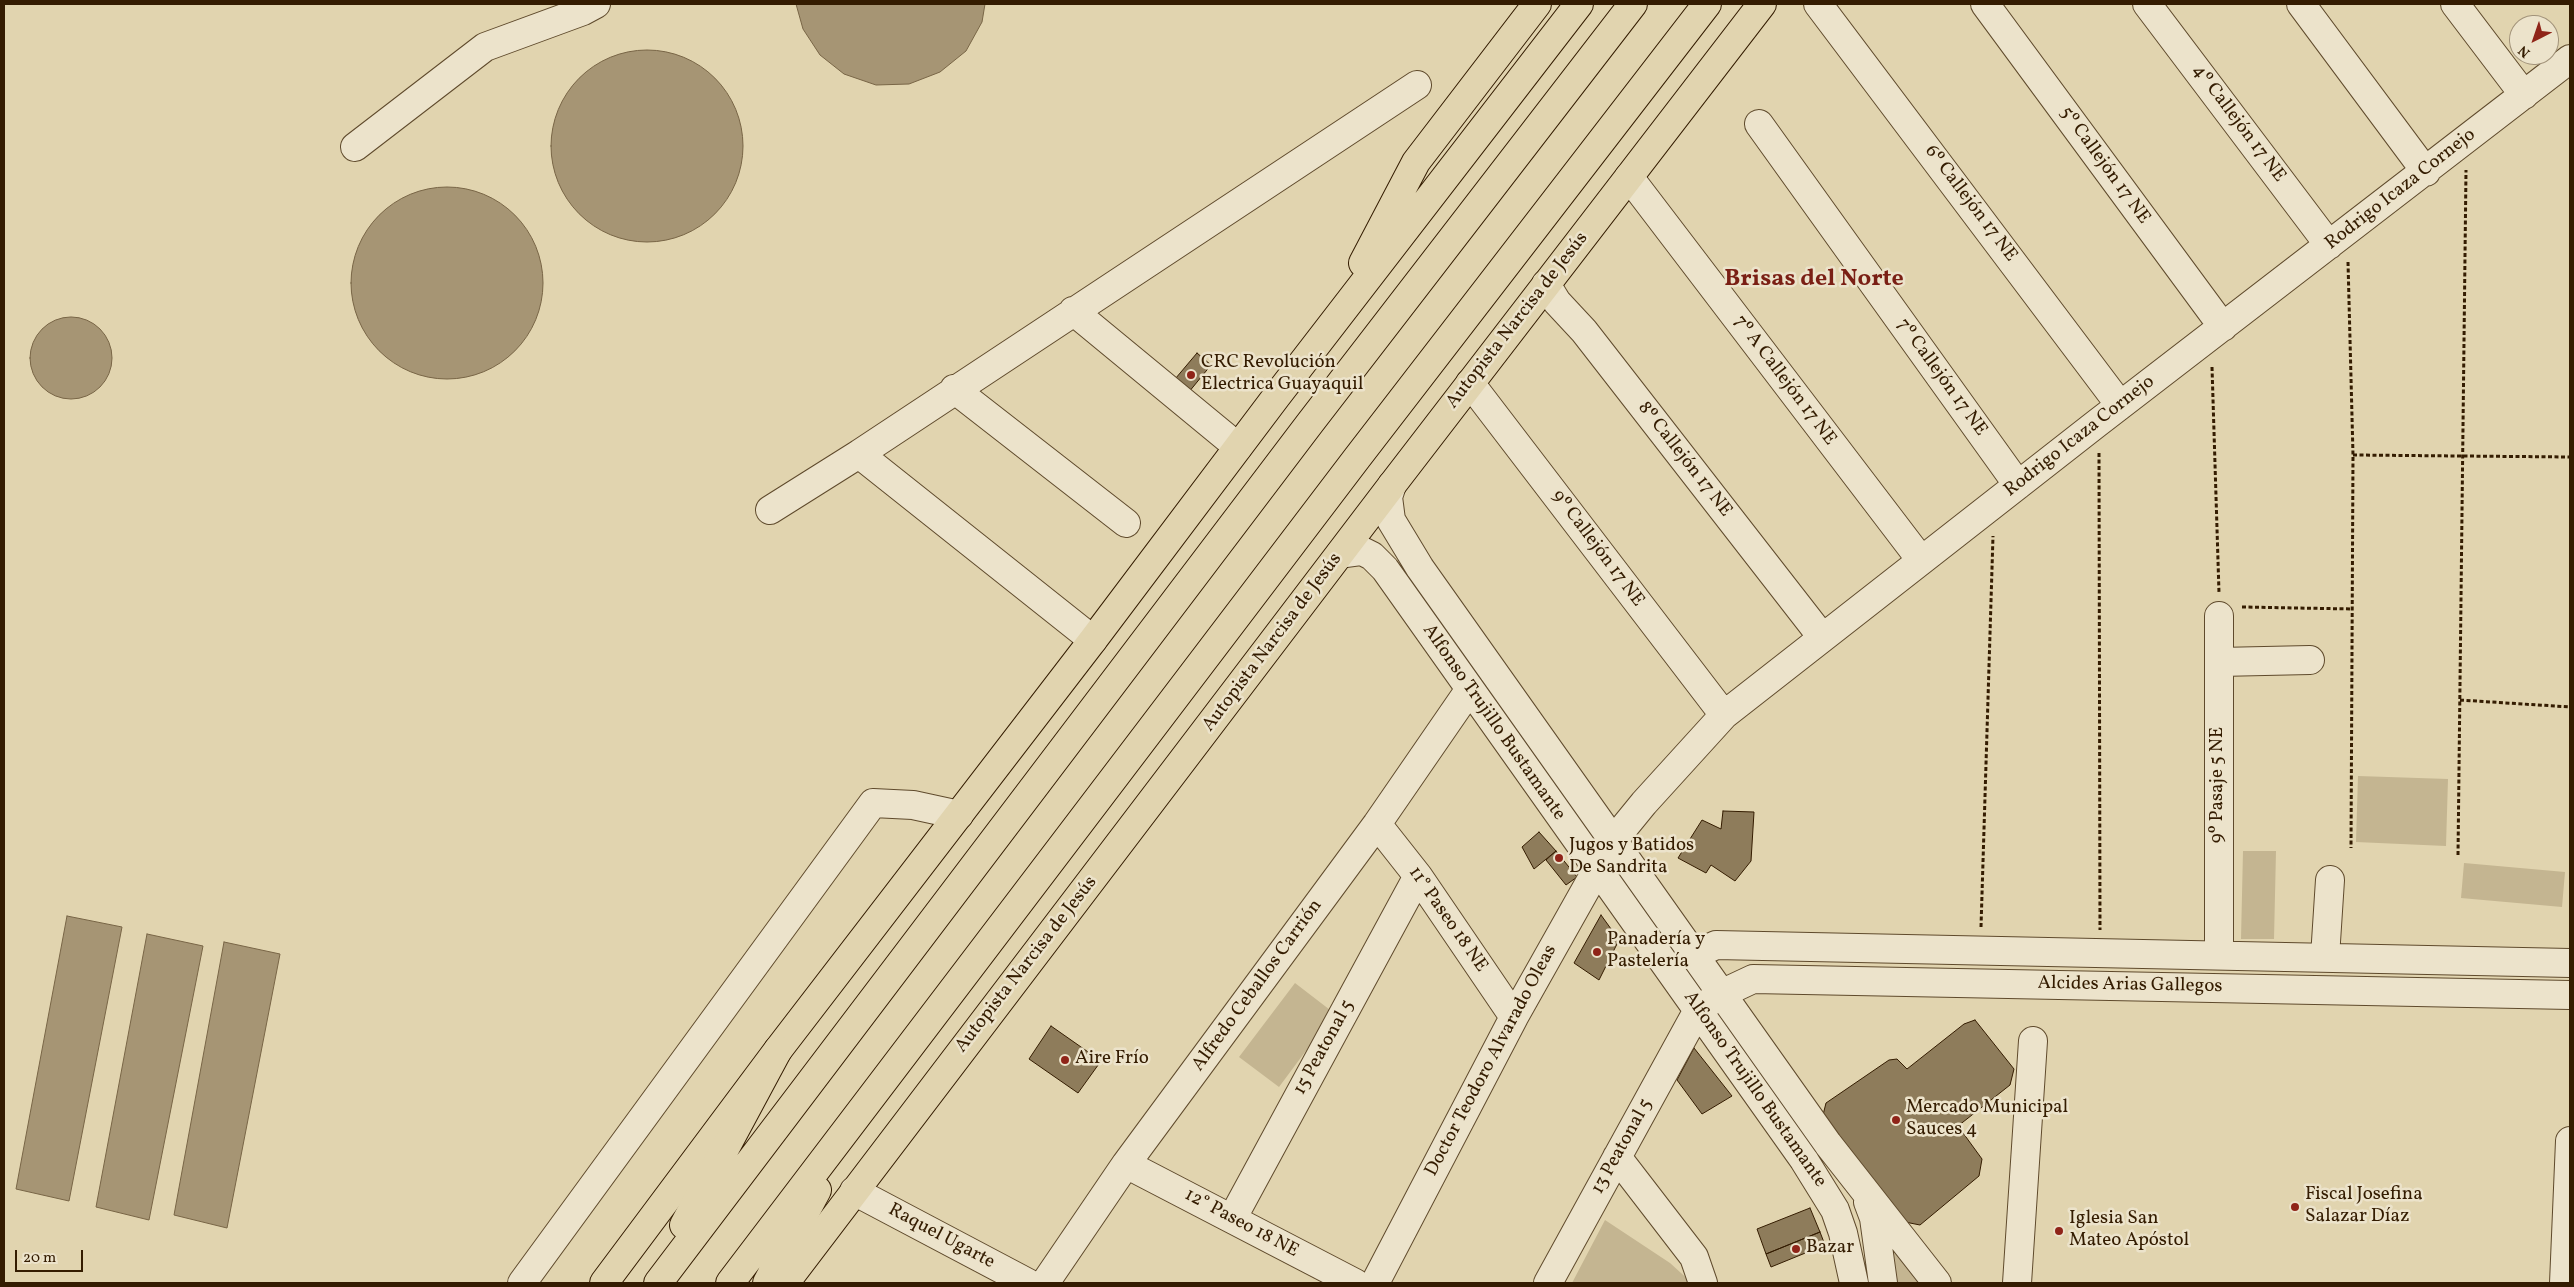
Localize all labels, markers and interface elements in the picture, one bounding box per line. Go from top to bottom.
north arrow [2509,15,2559,65]
text: N [2514,40,2535,61]
street label: 4º Callejón 17 NE [2186,60,2290,188]
street label: 5º Callejón 17 NE [2054,103,2154,229]
street label: Rodrigo Icaza Cornejo [2321,124,2481,256]
street label: 6º Callejón 17 NE [1919,141,2021,267]
street label: Autopista Narcisa de Jesús [1442,228,1594,414]
district label: Brisas del Norte [1724,267,1904,295]
street label: 7º A Callejón 17 NE [1728,311,1840,451]
street label: 7º Callejón 17 NE [1891,315,1991,441]
place label: CRC Revolución Electrica Guayaquil [1201,353,1363,397]
marker: CRC Revolución Electrica Guayaquil [1185,369,1197,381]
street label: Rodrigo Icaza Cornejo [2000,371,2160,503]
street label: 8º Callejón 17 NE [1632,398,1736,522]
street label: 9º Callejón 17 NE [1546,486,1648,612]
street label: Autopista Narcisa de Jesús [1198,549,1348,737]
street label: Alfonso Trujillo Bustamante [1416,620,1570,826]
street label: 9º Pasaje 5 NE [2208,727,2230,843]
place label: Jugos y Batidos De Sandrita [1569,836,1694,880]
marker: Jugos y Batidos De Sandrita [1553,852,1565,864]
street label: 11° Paseo 18 NE [1402,863,1492,977]
street label: Autopista Narcisa de Jesús [951,872,1103,1058]
street label: Alfredo Ceballos Carrión [1188,896,1328,1076]
place label: Panadería y Pastelería [1607,930,1705,974]
street label: Doctor Teodoro Alvarado Oleas [1421,941,1563,1181]
marker: Panadería y Pastelería [1591,946,1603,958]
street label: Alcides Arias Gallegos [2037,973,2223,999]
street label: Alfonso Trujillo Bustamante [1677,987,1831,1193]
street label: 15 Peatonal 5 [1290,996,1360,1100]
place label: Aire Frío [1075,1049,1149,1071]
marker: Aire Frío [1059,1054,1071,1066]
street label: 13 Peatonal 5 [1587,1095,1659,1199]
place label: Mercado Municipal Sauces 4 [1906,1098,2068,1142]
marker: Mercado Municipal Sauces 4 [1890,1114,1902,1126]
street label: 12° Paseo 18 NE [1180,1184,1302,1264]
place label: Fiscal Josefina Salazar Díaz [2305,1185,2423,1229]
street label: Raquel Ugarte [884,1199,998,1275]
marker: Fiscal Josefina Salazar Díaz [2289,1201,2301,1213]
place label: Iglesia San Mateo Apóstol [2069,1209,2189,1253]
marker: Iglesia San Mateo Apóstol [2053,1225,2065,1237]
place label: Bazar [1806,1238,1854,1260]
scale bar [18,1240,85,1272]
marker: Bazar [1790,1243,1802,1255]
text: 20 m [23,1248,56,1269]

